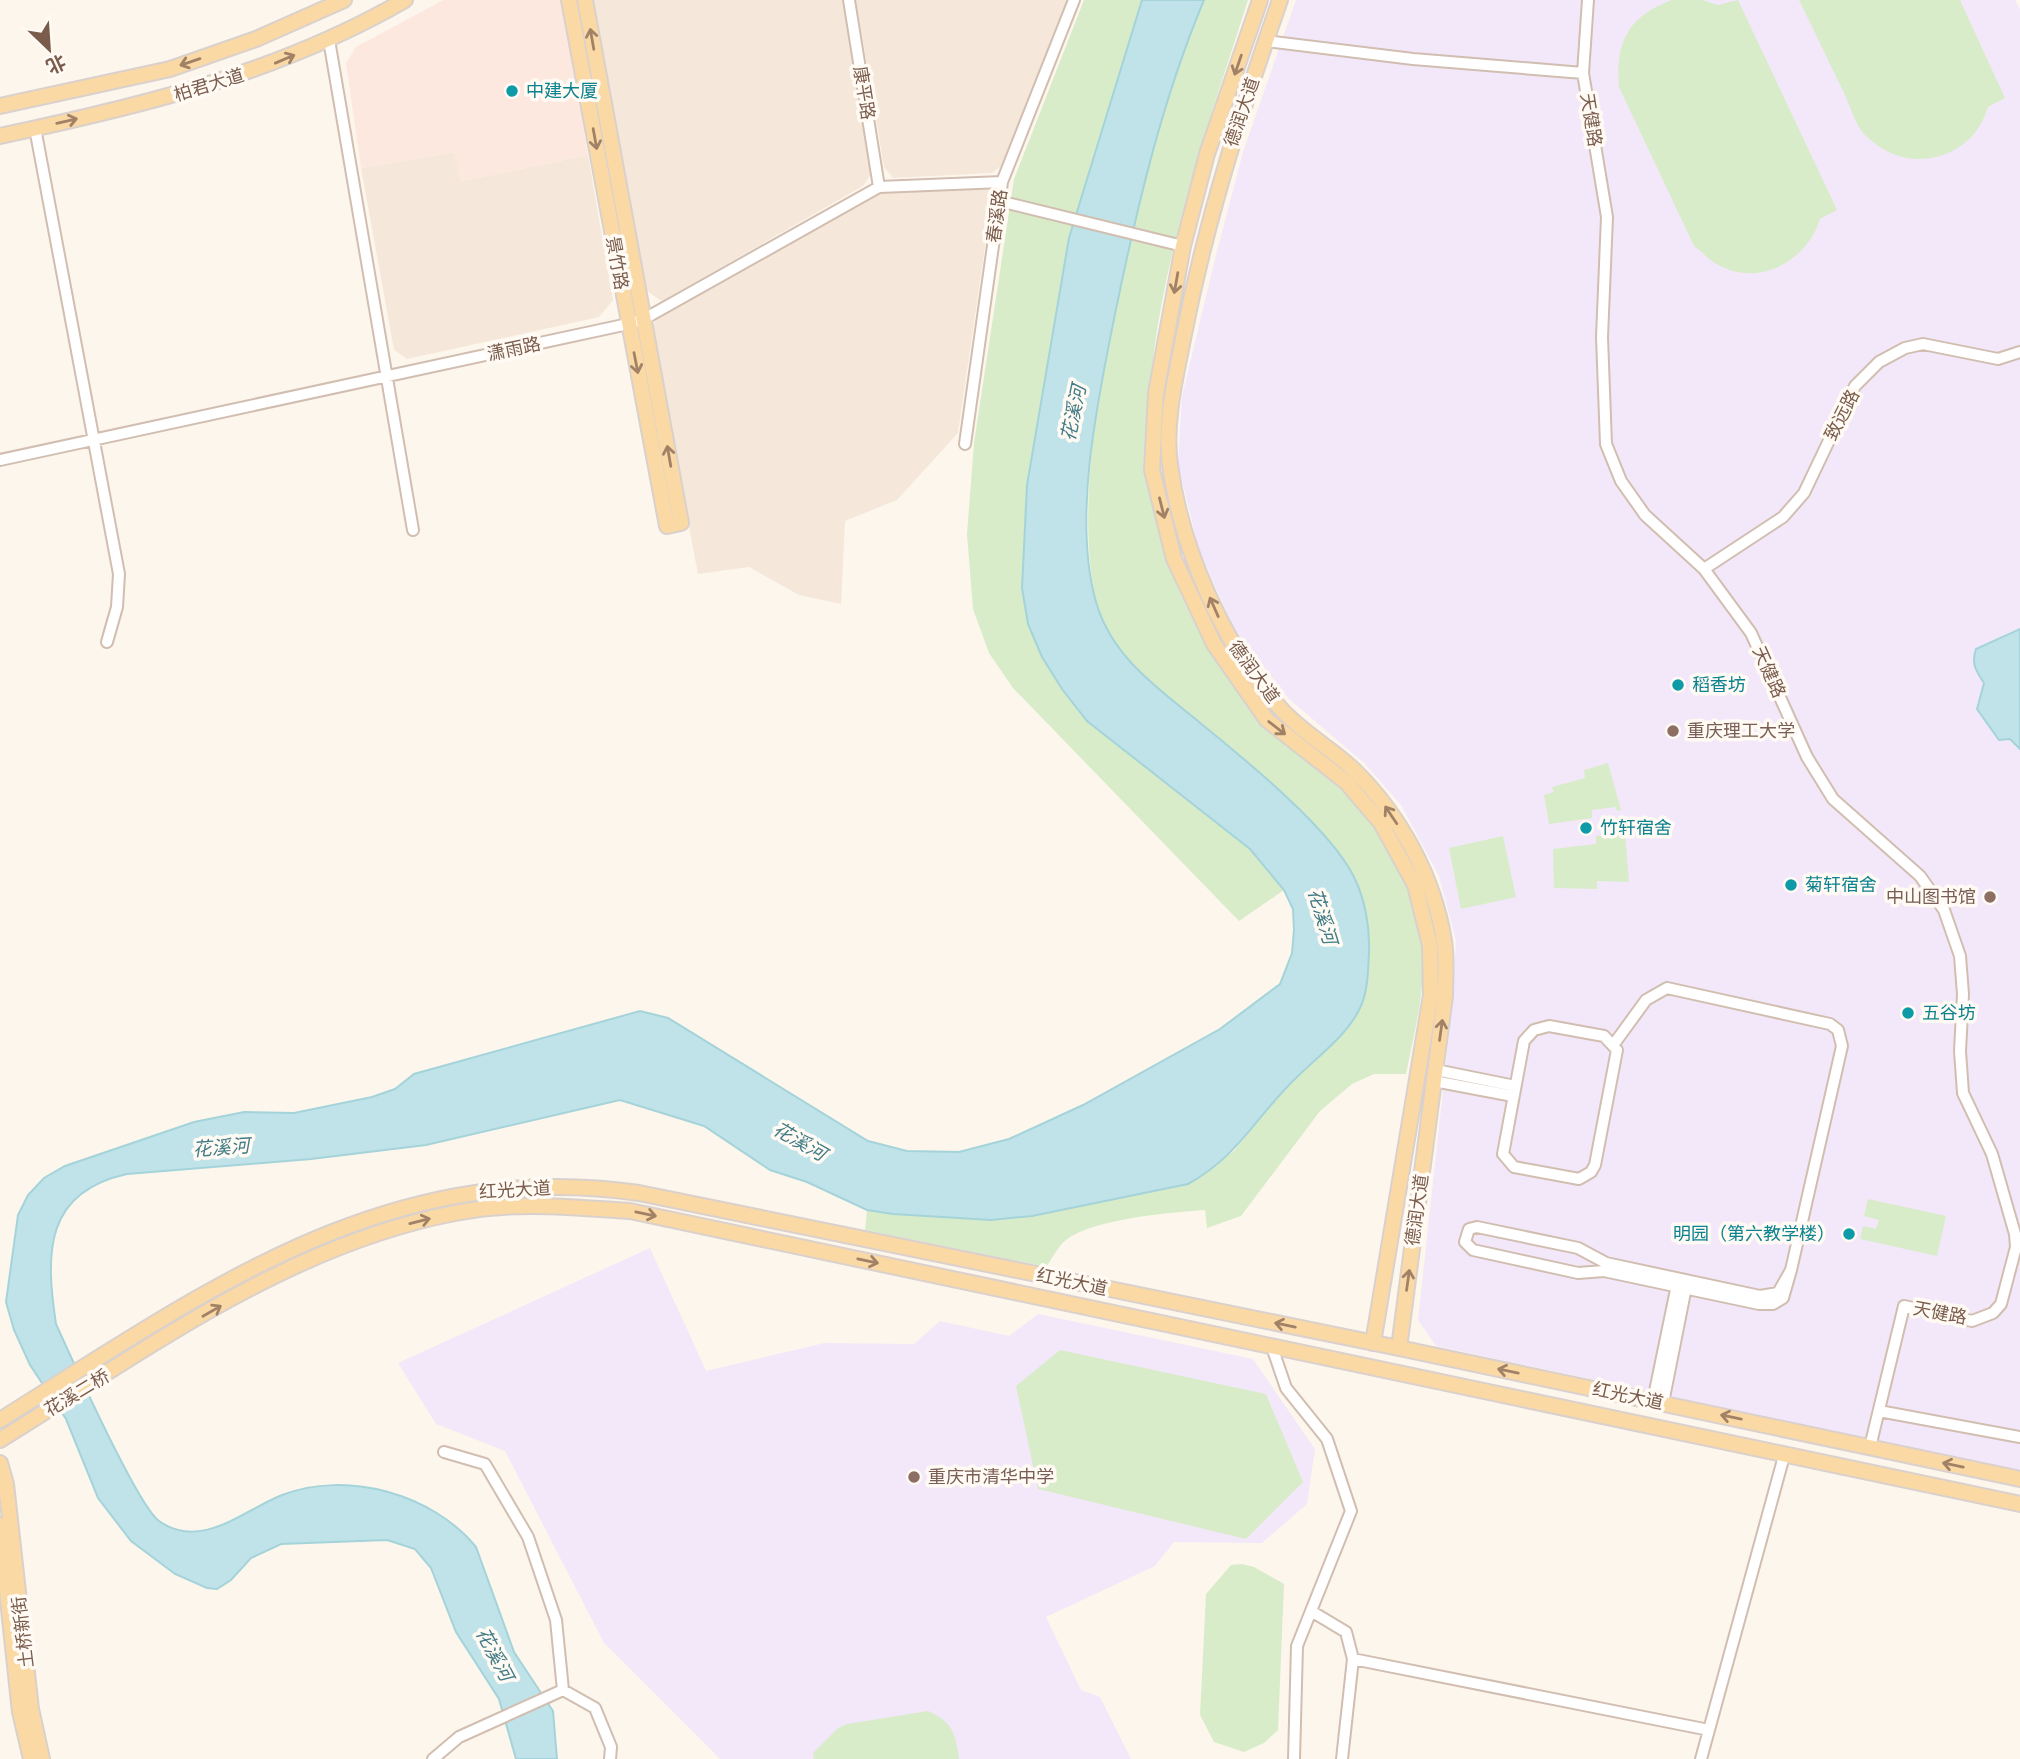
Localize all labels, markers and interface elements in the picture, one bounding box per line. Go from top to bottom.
north arrow [14,14,84,84]
one-way arrow [585,29,599,51]
text: 北 [42,48,69,77]
one-way arrow [274,51,295,64]
one-way arrow [1231,53,1243,75]
one-way arrow [180,57,202,69]
street label: 柏君大道 [172,65,247,108]
street label: 康平路 [847,65,878,122]
street label: 德润大道 [1221,75,1266,150]
place label: 中建大厦 [526,81,598,104]
marker: 中建大厦 [504,83,520,99]
street label: 天健路 [1574,92,1605,149]
one-way arrow [55,114,78,127]
one-way arrow [588,128,602,150]
street label: 春溪路 [983,188,1014,245]
street label: 景竹路 [600,235,632,292]
one-way arrow [1169,271,1182,294]
street label: 潇雨路 [486,334,543,367]
one-way arrow [629,351,643,374]
water label: 花溪河 [1057,379,1093,444]
street label: 致远路 [1821,386,1866,445]
one-way arrow [661,445,675,468]
one-way arrow [1155,496,1169,519]
one-way arrow [1207,597,1220,618]
street label: 德润大道 [1222,637,1283,709]
street label: 天健路 [1746,643,1789,702]
place label: 稻香坊 [1692,675,1746,698]
marker: 稻香坊 [1670,677,1686,693]
one-way arrow [1267,720,1286,735]
place label: 重庆理工大学 [1687,721,1795,744]
marker: 重庆理工大学 [1665,723,1681,739]
one-way arrow [1384,806,1399,825]
place label: 竹轩宿舍 [1600,818,1672,841]
marker: 竹轩宿舍 [1578,820,1594,836]
place label: 菊轩宿舍 [1805,875,1877,898]
marker: 菊轩宿舍 [1783,877,1799,893]
water label: 花溪河 [1301,886,1342,951]
place label: 中山图书馆 [1886,887,1976,910]
marker: 中山图书馆 [1982,889,1998,905]
place label: 五谷坊 [1922,1003,1976,1026]
marker: 五谷坊 [1900,1005,1916,1021]
one-way arrow [1434,1020,1447,1042]
water label: 花溪河 [768,1118,833,1169]
water label: 花溪河 [192,1135,254,1163]
street label: 德润大道 [1402,1173,1435,1247]
street label: 红光大道 [479,1178,552,1205]
one-way arrow [634,1208,657,1222]
one-way arrow [408,1214,431,1227]
place label: 明园（第六教学楼） [1673,1224,1835,1247]
marker: 明园（第六教学楼） [1841,1226,1857,1242]
one-way arrow [856,1255,879,1269]
street label: 红光大道 [1034,1265,1109,1302]
one-way arrow [1401,1269,1414,1292]
street label: 天健路 [1911,1298,1968,1331]
one-way arrow [202,1304,222,1318]
one-way arrow [1274,1318,1297,1332]
one-way arrow [1497,1363,1520,1377]
street label: 花溪二桥 [41,1366,115,1423]
street label: 红光大道 [1590,1379,1665,1416]
one-way arrow [1720,1410,1743,1424]
one-way arrow [1942,1457,1965,1471]
place label: 重庆市清华中学 [928,1467,1054,1490]
marker: 重庆市清华中学 [906,1469,922,1485]
street label: 土桥新街 [9,1595,40,1669]
water label: 花溪河 [469,1624,519,1689]

